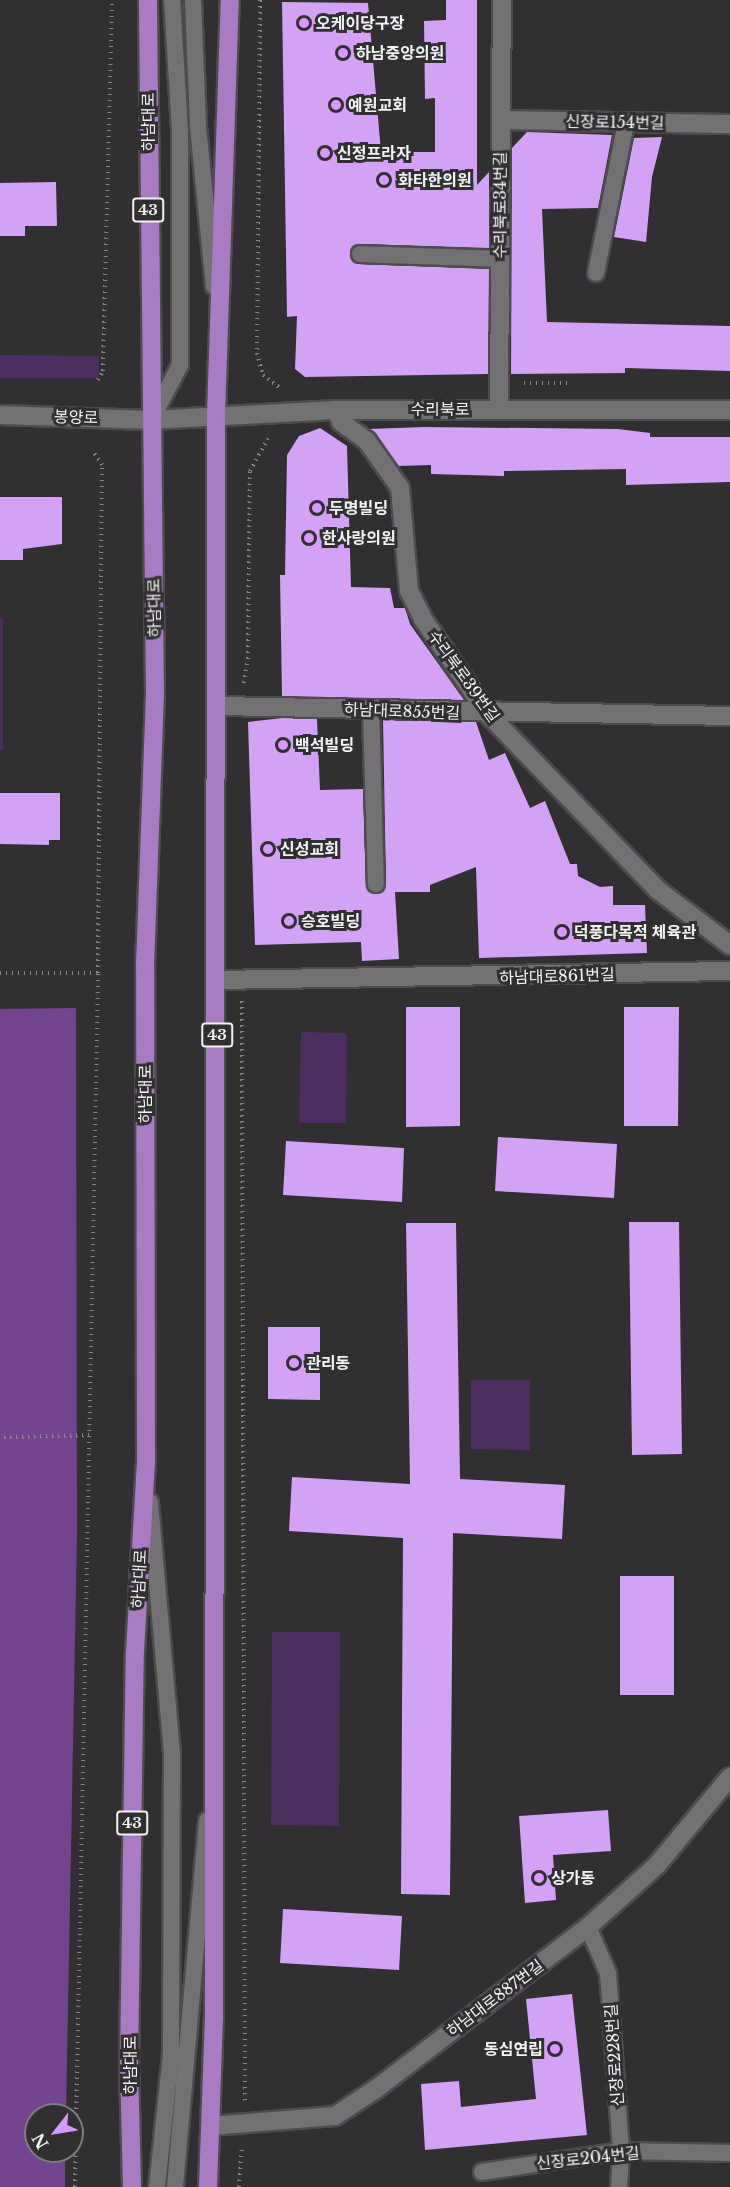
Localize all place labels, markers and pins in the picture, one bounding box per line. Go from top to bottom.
place label: 오케이당구장 [316,13,404,33]
marker: 오케이당구장 [297,16,311,30]
place label: 하남중앙의원 [356,43,444,63]
marker: 하남중앙의원 [334,44,352,62]
place label: 예원교회 [348,95,407,115]
marker: 예원교회 [329,98,343,112]
place label: 신정프라자 [337,143,411,163]
marker: 신정프라자 [318,146,332,160]
place label: 화타한의원 [398,170,472,190]
marker: 화타한의원 [375,171,393,189]
place label: 두명빌딩 [329,498,388,518]
marker: 두명빌딩 [310,501,324,515]
place label: 한사랑의원 [322,528,396,548]
marker: 한사랑의원 [300,529,318,547]
place label: 백석빌딩 [295,735,354,755]
marker: 백석빌딩 [276,738,290,752]
place label: 신성교회 [280,839,339,859]
marker: 신성교회 [261,842,275,856]
place label: 승호빌딩 [301,911,360,931]
marker: 승호빌딩 [282,914,296,928]
place label: 덕풍다목적 체육관 [574,922,696,942]
marker: 덕풍다목적 체육관 [555,925,569,939]
place label: 관리동 [306,1353,350,1373]
marker: 관리동 [287,1356,301,1370]
place label: 상가동 [551,1868,595,1888]
marker: 상가동 [532,1871,546,1885]
place label: 동심연립 [484,2039,543,2059]
marker: 동심연립 [548,2042,562,2056]

